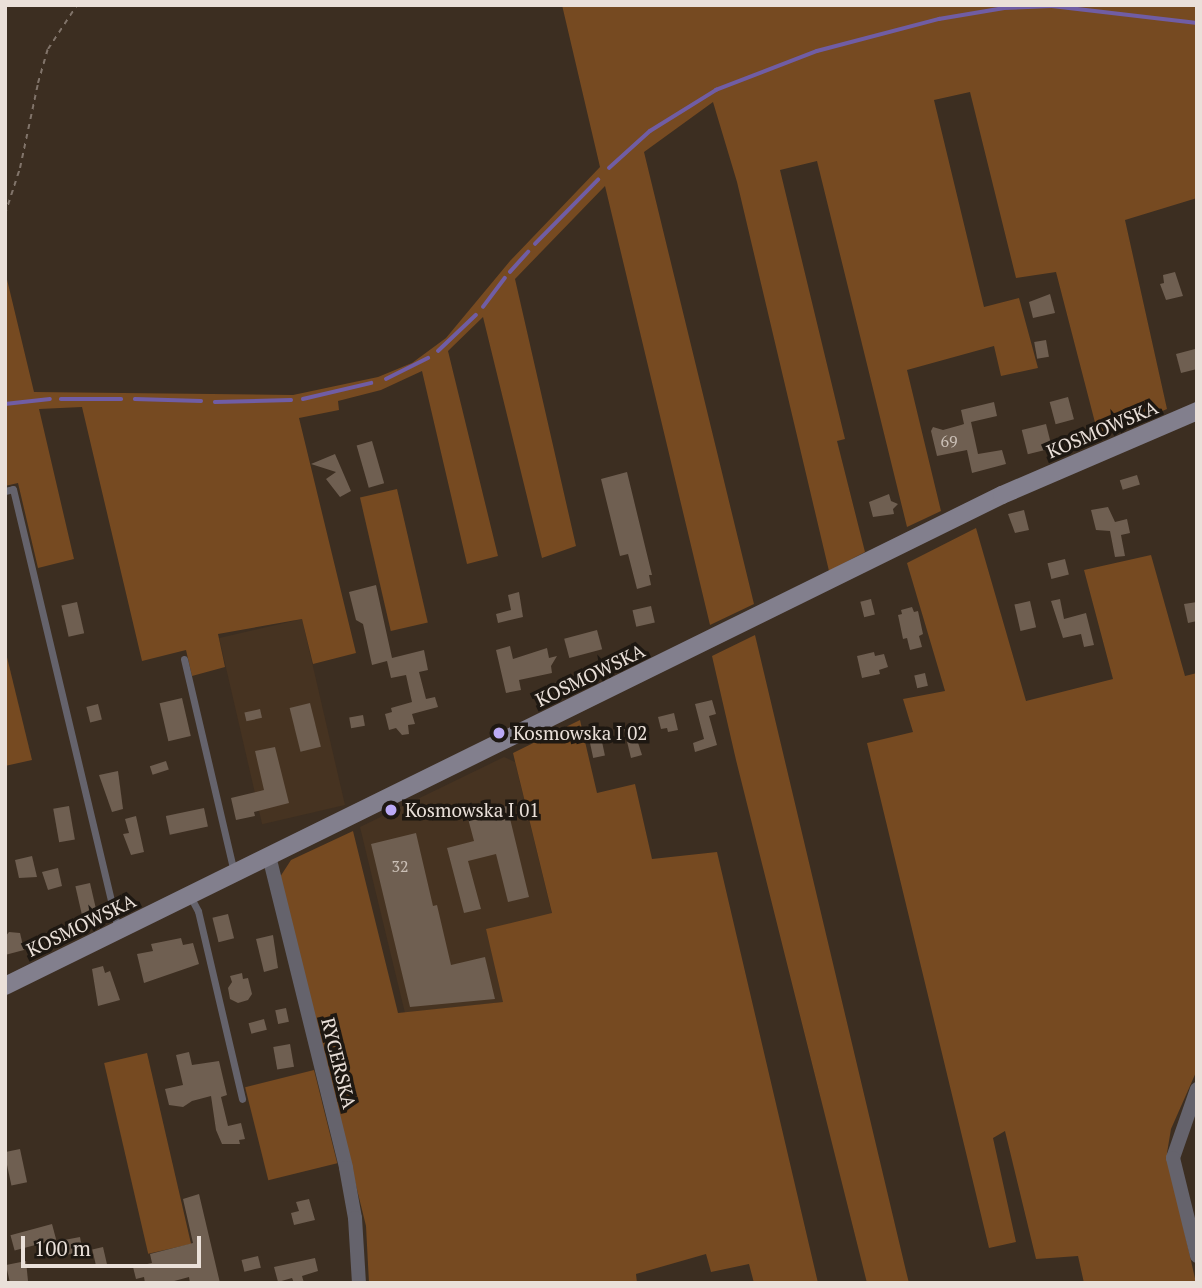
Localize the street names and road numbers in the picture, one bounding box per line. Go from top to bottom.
street label: KOSMOWSKA [1043,395,1161,463]
street label: KOSMOWSKA [532,639,648,711]
street label: KOSMOWSKA [23,889,139,961]
street label: RYCERSKA [317,1015,361,1111]

